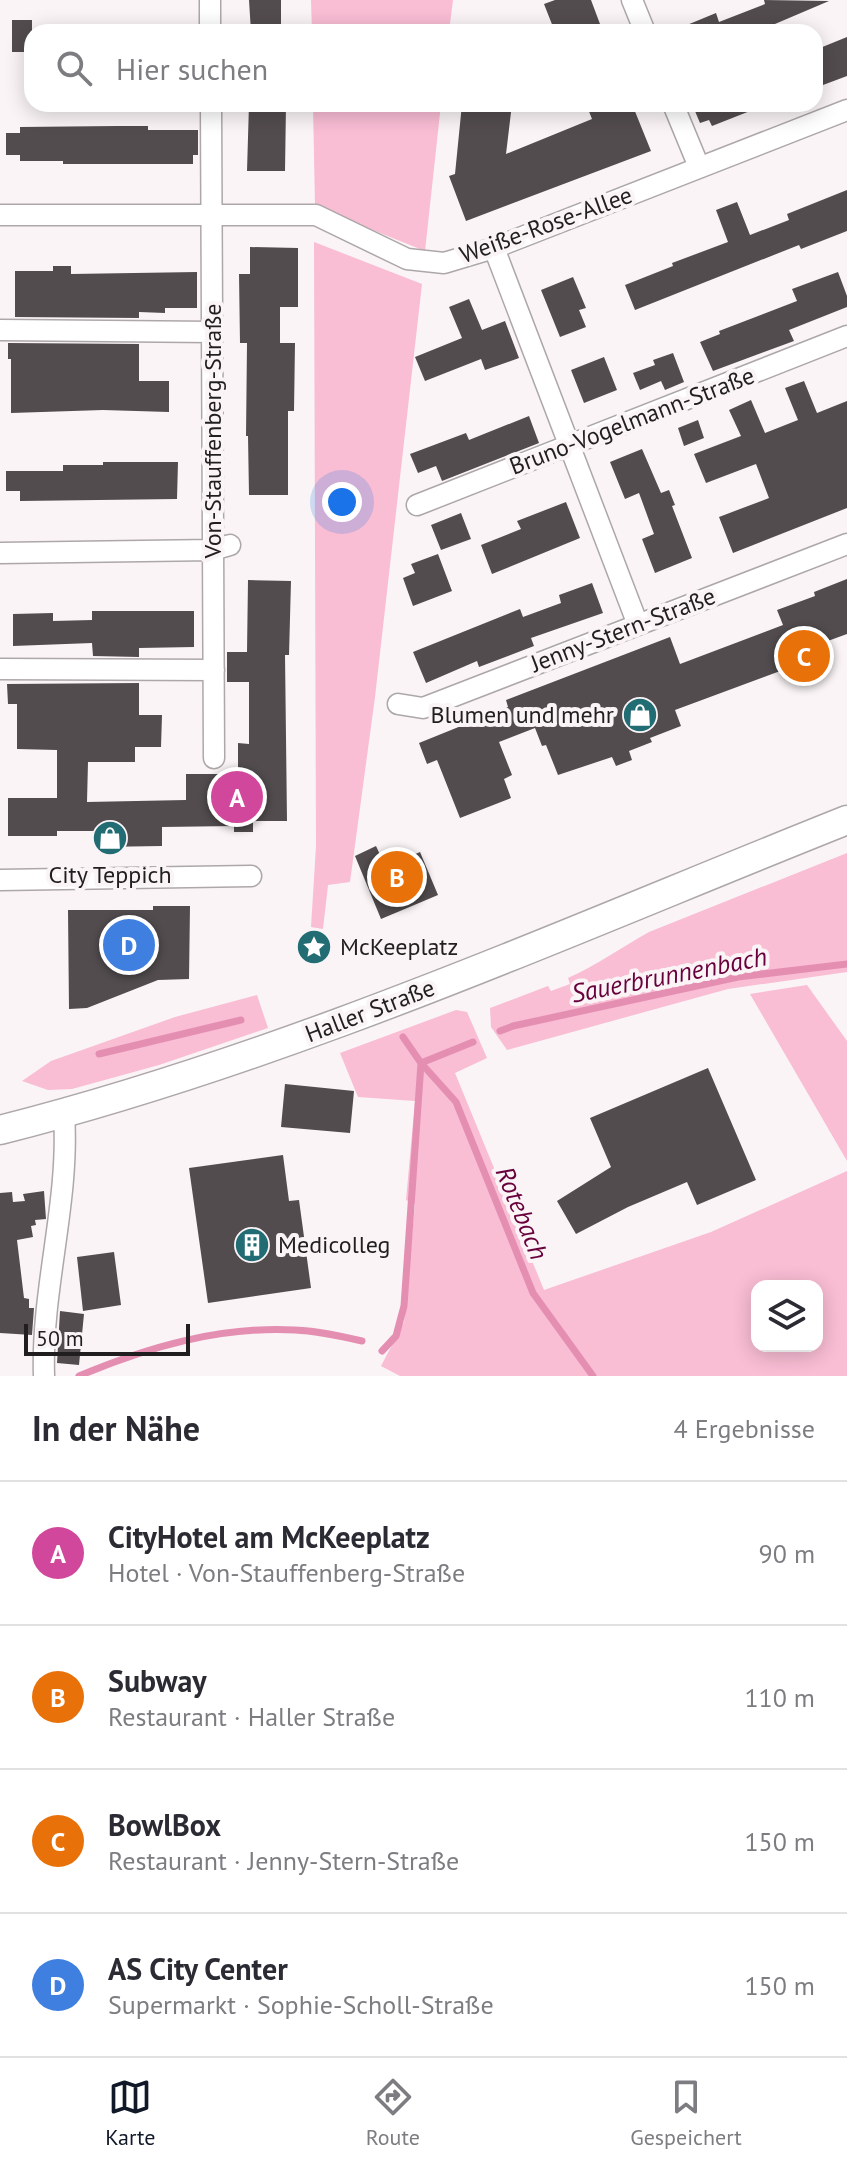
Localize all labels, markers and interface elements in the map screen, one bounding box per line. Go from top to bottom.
search box [24,24,823,112]
icon: search [52,46,96,90]
text: Hier suchen [116,49,268,88]
street label: Weiße-Rose-Allee [455,179,636,270]
street label: Von-Stauffenberg-Straße [197,303,228,560]
street label: Bruno-Vogelmann-Straße [505,359,759,482]
your location [322,482,362,522]
street label: Jenny-Stern-Straße [525,580,720,679]
pin: C [778,626,830,686]
shop icon: Blumen und mehr [621,696,659,734]
place label: Blumen und mehr [430,699,614,730]
pin: A [211,767,263,827]
shop icon: City Teppich [91,819,129,857]
pin: B [371,847,423,907]
place label: City Teppich [48,859,172,890]
pin: D [103,915,155,975]
place icon: McKeeplatz [295,928,333,966]
place label: McKeeplatz [340,931,458,962]
water label: Sauerbrunnenbach [568,939,770,1010]
street label: Haller Straße [301,972,439,1049]
water label: Rotebach [489,1161,556,1264]
building icon: Medicolleg [233,1226,271,1264]
place label: Medicolleg [278,1229,391,1260]
map controls [751,1280,823,1352]
button: layers [751,1280,823,1352]
scale bar [24,1320,190,1356]
text: 50 m [36,1324,84,1352]
text: In der Nähe [32,1406,200,1450]
text: 4 Ergebnisse [674,1412,815,1445]
text: CityHotel am McKeeplatz [108,1517,430,1556]
text: A [50,1537,66,1570]
text: 90 m [759,1537,815,1570]
text: Hotel · Von-Stauffenberg-Straße [108,1556,465,1589]
text: Subway [108,1661,207,1700]
text: B [50,1681,66,1714]
text: 110 m [744,1681,815,1714]
text: Restaurant · Haller Straße [108,1700,395,1733]
text: BowlBox [108,1805,221,1844]
text: C [51,1825,65,1858]
text: 150 m [744,1825,815,1858]
text: Restaurant · Jenny-Stern-Straße [108,1844,459,1877]
text: AS City Center [108,1949,288,1988]
text: D [50,1969,66,2002]
text: 150 m [744,1969,815,2002]
text: Supermarkt · Sophie-Scholl-Straße [108,1988,494,2021]
tab: Karte [105,2075,155,2151]
tab: Route [366,2075,420,2151]
tab: Gespeichert [630,2075,742,2151]

